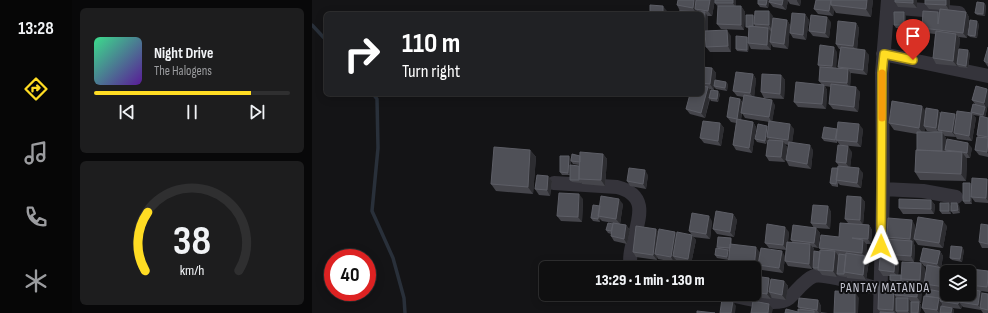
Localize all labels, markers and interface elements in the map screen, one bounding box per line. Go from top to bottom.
text: 13:28 [18,18,54,39]
pin [896,19,930,60]
icon: arrive [902,25,924,47]
text: 110 m [402,27,460,60]
icon: right [336,28,388,80]
text: Night Drive [154,44,213,63]
text: Turn right [402,61,460,82]
text: The Halogens [154,63,212,79]
icon: directions [22,75,50,103]
icon: previous [116,101,138,123]
icon: pause [181,101,203,123]
icon: next [246,101,268,123]
icon: music [22,139,50,167]
icon: phone [22,203,50,231]
text: 38 [173,217,211,266]
position arrow [860,225,902,267]
speed limit sign: 40 [324,249,376,301]
text: km/h [180,261,204,278]
map controls [940,265,976,301]
button: layers [940,265,976,301]
icon: climate [22,267,50,295]
text: 13:29 · 1 min · 130 m [596,271,704,290]
district label: PANTAY MATANDA [840,280,930,296]

